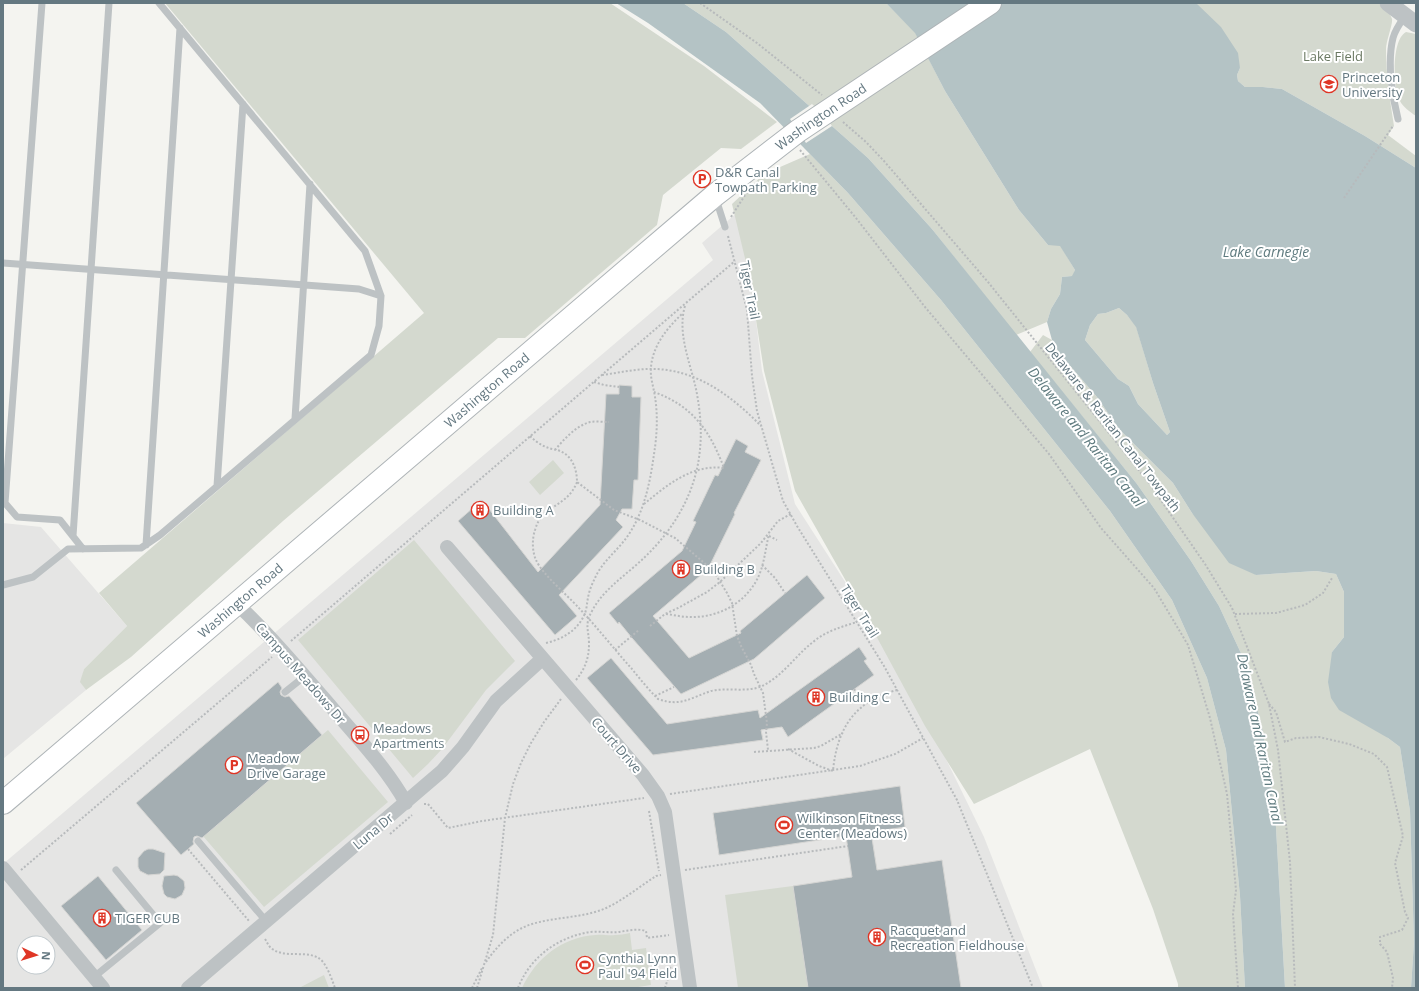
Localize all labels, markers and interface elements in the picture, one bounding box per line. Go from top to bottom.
park label: Lake Field [1303,47,1363,65]
place label: Princeton University [1342,68,1403,101]
school or university icon: Princeton University [1319,74,1339,94]
street label: Washington Road [772,79,870,154]
place label: D&R Canal Towpath Parking [715,163,817,196]
parking icon: D&R Canal Towpath Parking [692,169,712,189]
water label: Lake Carnegie [1223,242,1309,261]
street label: Tiger Trail [735,259,765,321]
street label: Delaware & Raritan Canal Towpath [1041,339,1185,515]
street label: Washington Road [440,349,533,431]
water label: Delaware and Raritan Canal [1024,363,1149,511]
building icon: Building A [470,500,490,520]
place label: Building A [493,501,555,519]
street label: Washington Road [194,559,287,642]
building icon: Building B [671,559,691,579]
place label: Building B [694,560,755,578]
street label: Tiger Trail [837,581,883,641]
street label: Campus Meadows Dr [252,618,351,728]
water label: Delaware and Raritan Canal [1233,652,1288,827]
building icon: Building C [806,687,826,707]
place label: Building C [829,688,890,706]
street label: Court Drive [588,713,646,777]
place label: Meadows Apartments [373,719,444,752]
bus stop icon: Meadows Apartments [350,725,370,745]
place label: Meadow Drive Garage [247,749,326,782]
parking icon: Meadow Drive Garage [224,755,244,775]
street label: Luna Dr [349,808,398,853]
place label: Wilkinson Fitness Center (Meadows) [797,809,907,842]
sports icon: Wilkinson Fitness Center (Meadows) [774,815,794,835]
building icon: TIGER CUB [92,908,112,928]
place label: TIGER CUB [115,909,180,927]
place label: Racquet and Recreation Fieldhouse [890,921,1024,954]
building icon: Racquet and Recreation Fieldhouse [867,927,887,947]
north arrow [16,935,56,975]
place label: Cynthia Lynn Paul '94 Field [598,949,677,982]
text: N [39,951,54,961]
sports icon: Cynthia Lynn Paul '94 Field [575,955,595,975]

